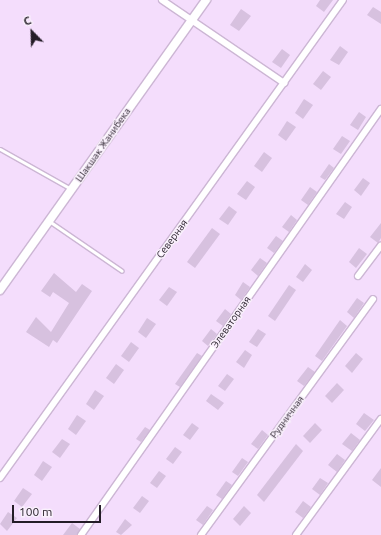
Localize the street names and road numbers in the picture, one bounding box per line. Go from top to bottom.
street label: Шакшак Жанибека [73,106,133,184]
street label: Северная [154,217,190,261]
street label: Элеваторная [209,294,253,350]
street label: Рудничная [267,393,307,441]

